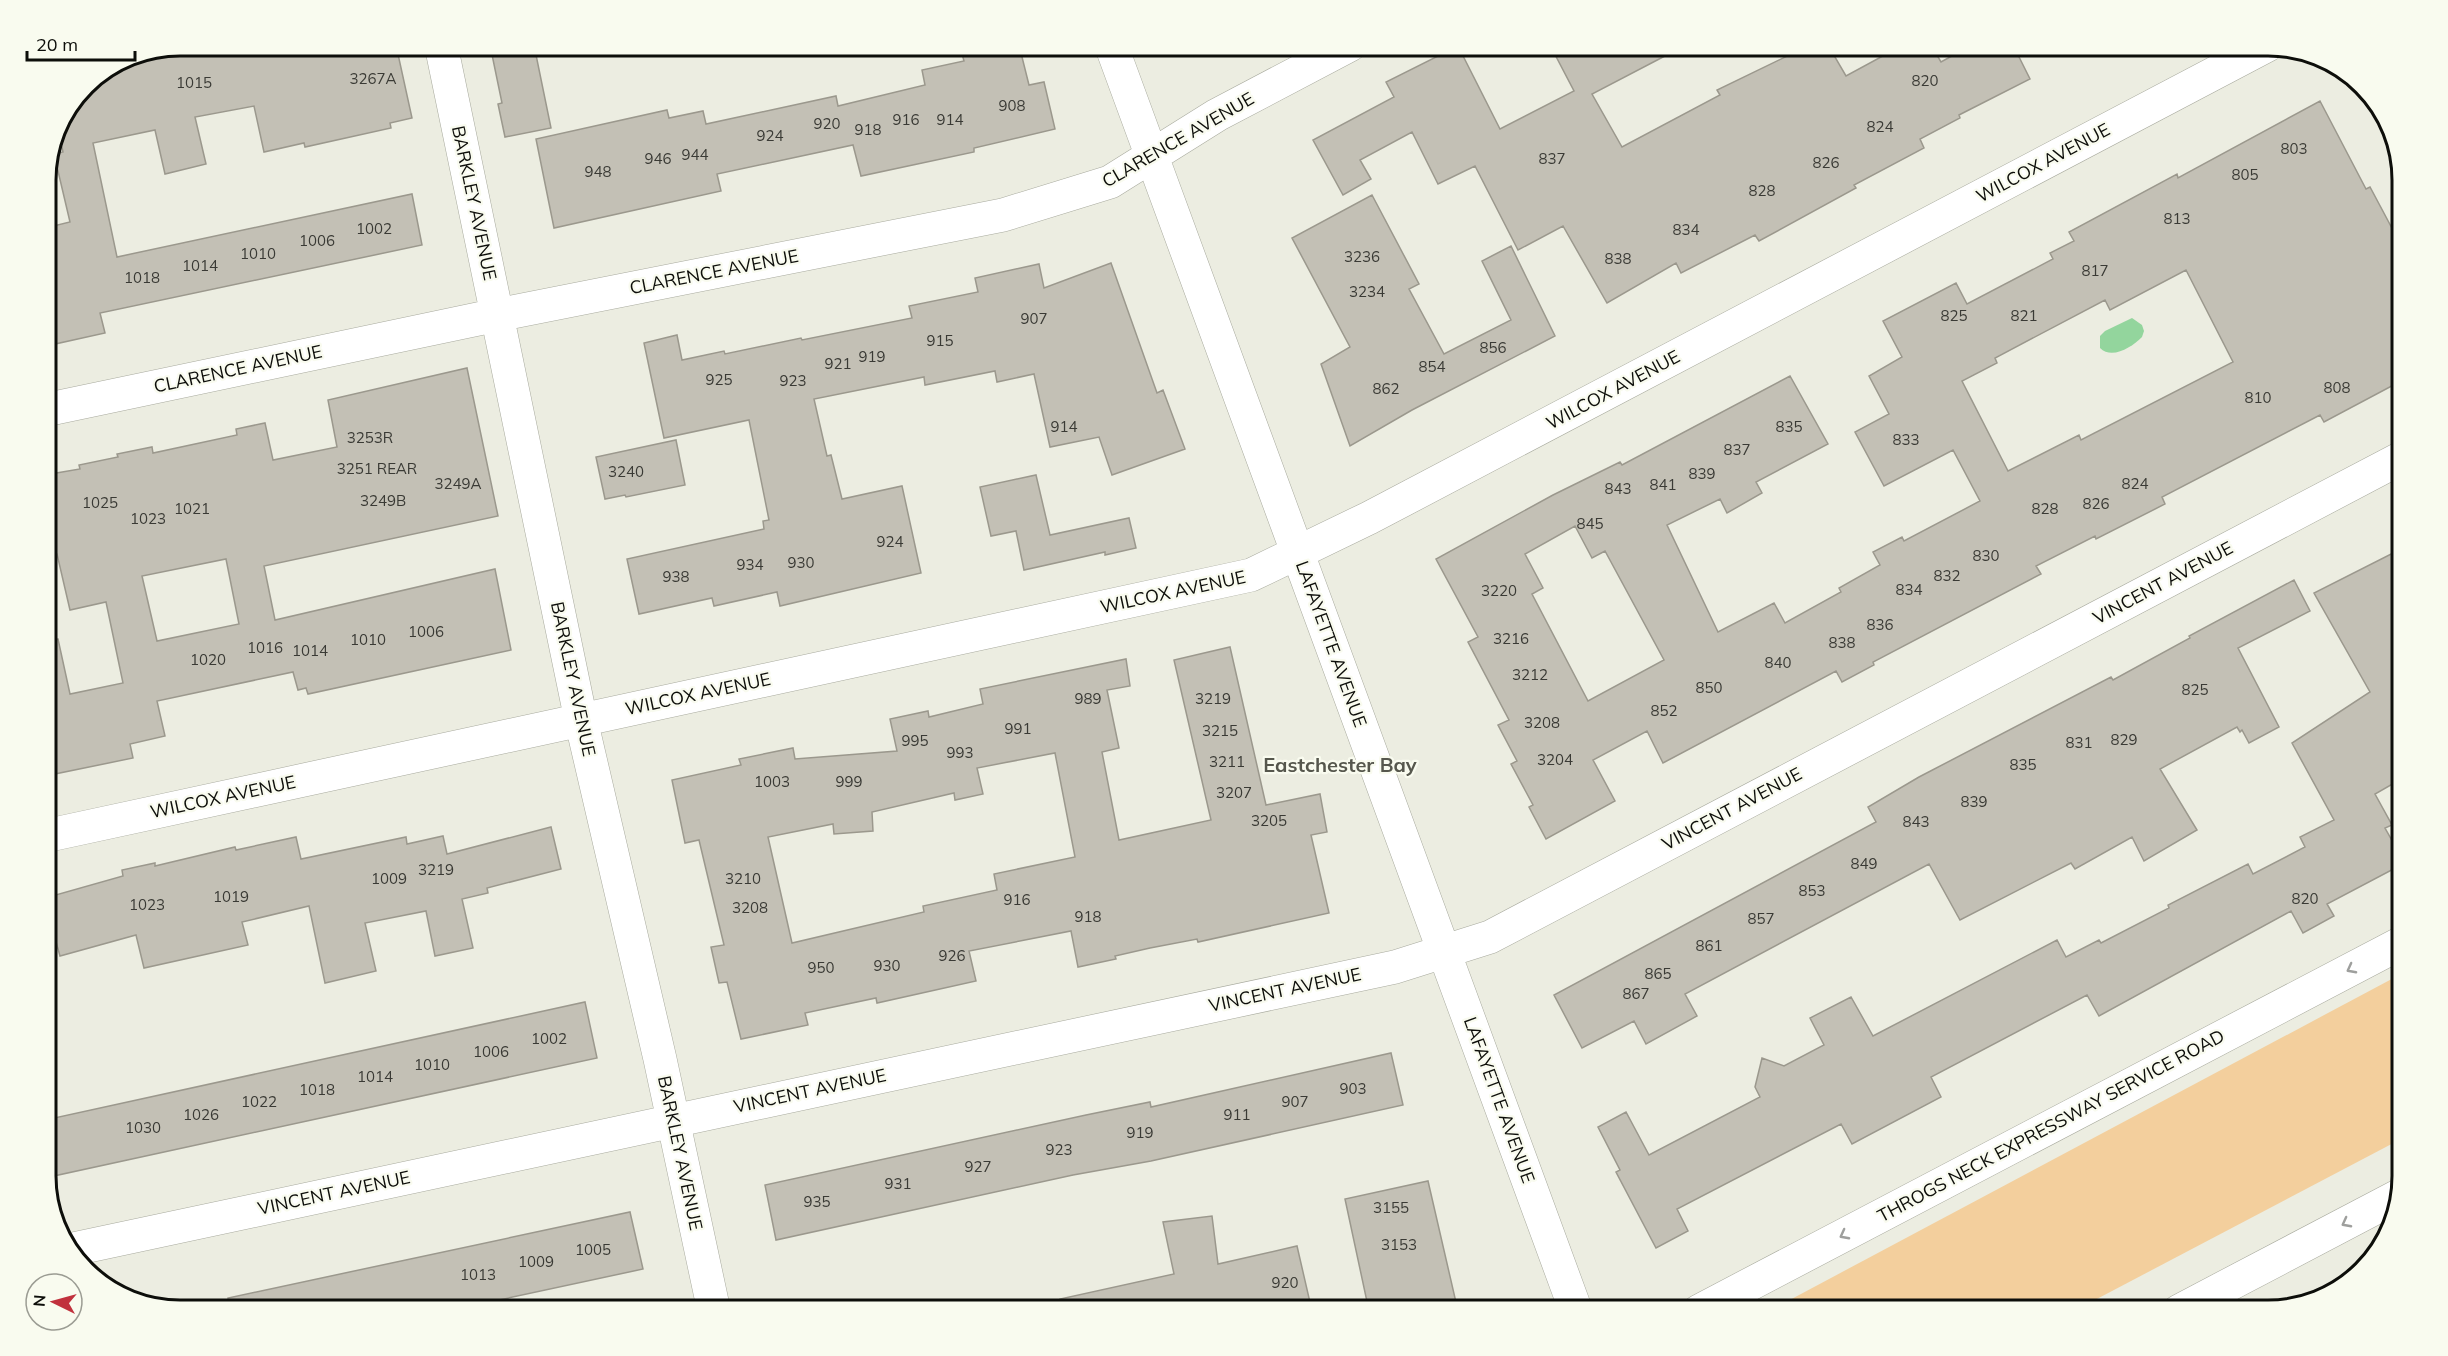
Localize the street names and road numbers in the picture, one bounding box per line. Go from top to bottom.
street label: CLARENCE AVENUE [1098,87,1258,192]
street label: WILCOX AVENUE [1972,118,2114,207]
street label: BARKLEY AVENUE [447,123,502,282]
street label: CLARENCE AVENUE [627,244,800,299]
street label: CLARENCE AVENUE [152,339,324,398]
street label: WILCOX AVENUE [1542,345,1684,434]
street label: VINCENT AVENUE [2089,536,2237,629]
street label: LAFAYETTE AVENUE [1291,558,1372,730]
street label: WILCOX AVENUE [1098,565,1248,618]
street label: BARKLEY AVENUE [546,599,601,758]
street label: WILCOX AVENUE [623,667,773,720]
street label: VINCENT AVENUE [1658,762,1806,855]
street label: WILCOX AVENUE [148,770,298,823]
street label: VINCENT AVENUE [1207,962,1363,1017]
street label: LAFAYETTE AVENUE [1459,1014,1540,1186]
street label: THROGS NECK EXPRESSWAY SERVICE ROAD [1873,1024,2228,1227]
street label: VINCENT AVENUE [732,1063,888,1118]
street label: BARKLEY AVENUE [653,1073,708,1232]
street label: VINCENT AVENUE [256,1165,412,1220]

